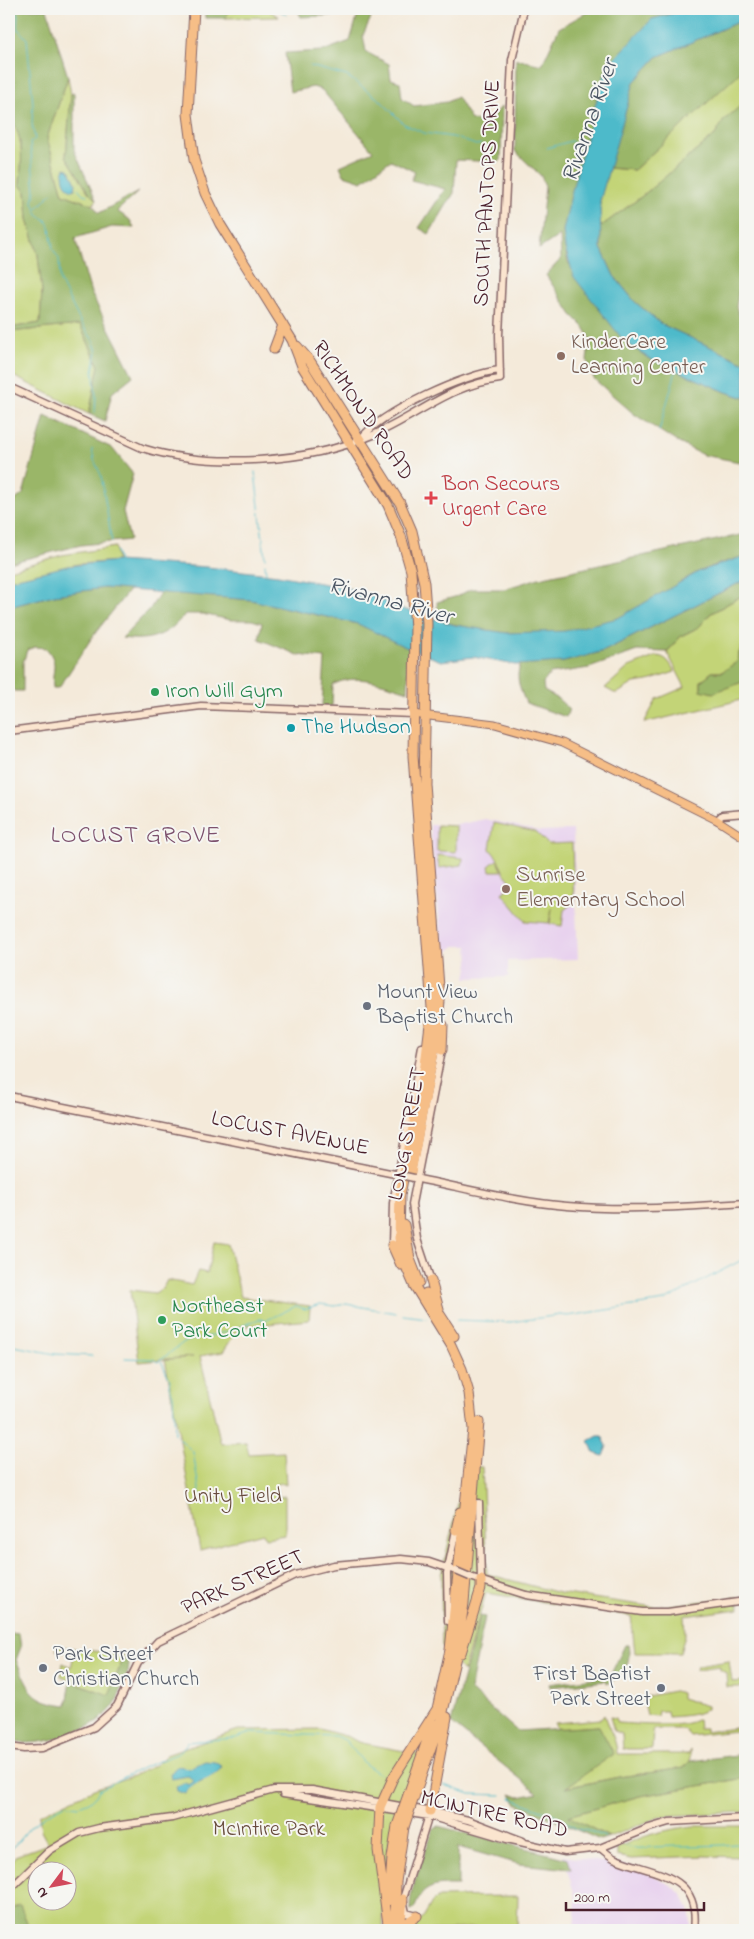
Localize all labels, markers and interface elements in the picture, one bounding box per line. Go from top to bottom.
water label: Rivanna River [554,52,629,187]
street label: SOUTH PANTOPS DRIVE [466,79,510,307]
place label: KinderCare Learning Center [571,327,706,385]
street label: RICHMOND ROAD [303,334,421,488]
marker: KinderCare Learning Center [555,350,567,362]
place label: Bon Secours Urgent Care [441,469,560,527]
marker: Bon Secours Urgent Care [424,491,438,505]
water label: Rivanna River [324,569,459,636]
place label: Iron Will Gym [165,676,283,709]
marker: Iron Will Gym [149,686,161,698]
place label: The Hudson [301,712,411,744]
marker: The Hudson [285,722,297,734]
district label: LOCUST GROVE [51,819,221,854]
place label: Sunrise Elementary School [516,860,685,918]
marker: Sunrise Elementary School [500,883,512,895]
place label: Mount View Baptist Church [376,977,513,1034]
marker: Mount View Baptist Church [361,1000,373,1012]
street label: LONG STREET [381,1064,436,1203]
street label: LOCUST AVENUE [208,1103,372,1165]
place label: Northeast Park Court [172,1291,268,1348]
marker: Northeast Park Court [156,1314,168,1326]
park label: Unity Field [184,1481,282,1514]
street label: PARK STREET [176,1541,310,1624]
place label: Park Street Christian Church [53,1639,199,1696]
place label: First Baptist Park Street [532,1659,652,1716]
marker: Park Street Christian Church [37,1662,49,1674]
marker: First Baptist Park Street [655,1682,667,1694]
street label: MCINTIRE ROAD [417,1782,571,1848]
park label: McIntire Park [213,1814,326,1846]
north arrow [28,1862,78,1912]
scale bar [566,1879,704,1911]
text: N [31,1883,54,1902]
text: 200 m [574,1887,610,1909]

